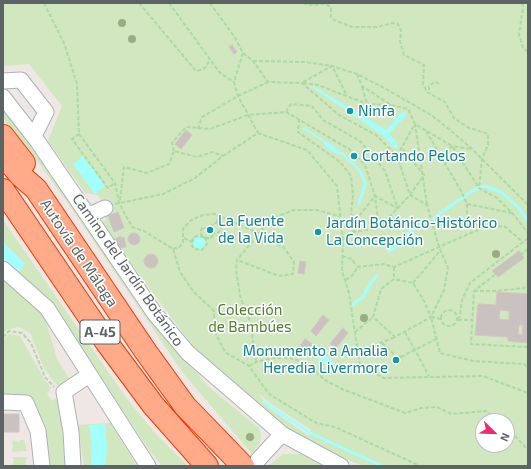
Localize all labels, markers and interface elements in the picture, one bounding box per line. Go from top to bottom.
place label: Ninfa [358,102,395,120]
marker: Ninfa [345,106,355,116]
place label: Cortando Pelos [362,147,466,165]
marker: Cortando Pelos [349,151,359,161]
street label: Camino del Jardín Botánico [68,190,188,350]
street label: Autovía de Málaga [36,196,122,310]
place label: La Fuente de la Vida [218,212,284,247]
place label: Jardín Botánico-Histórico La Concepción [326,214,497,249]
marker: La Fuente de la Vida [205,225,215,235]
marker: Jardín Botánico-Histórico La Concepción [313,227,323,237]
park label: Colección de Bambúes [208,301,292,336]
road number: A-45 [80,320,120,344]
place label: Monumento a Amalia Heredia Livermore [243,342,388,377]
marker: Monumento a Amalia Heredia Livermore [391,355,401,365]
north arrow [475,413,515,453]
text: N [498,431,513,444]

